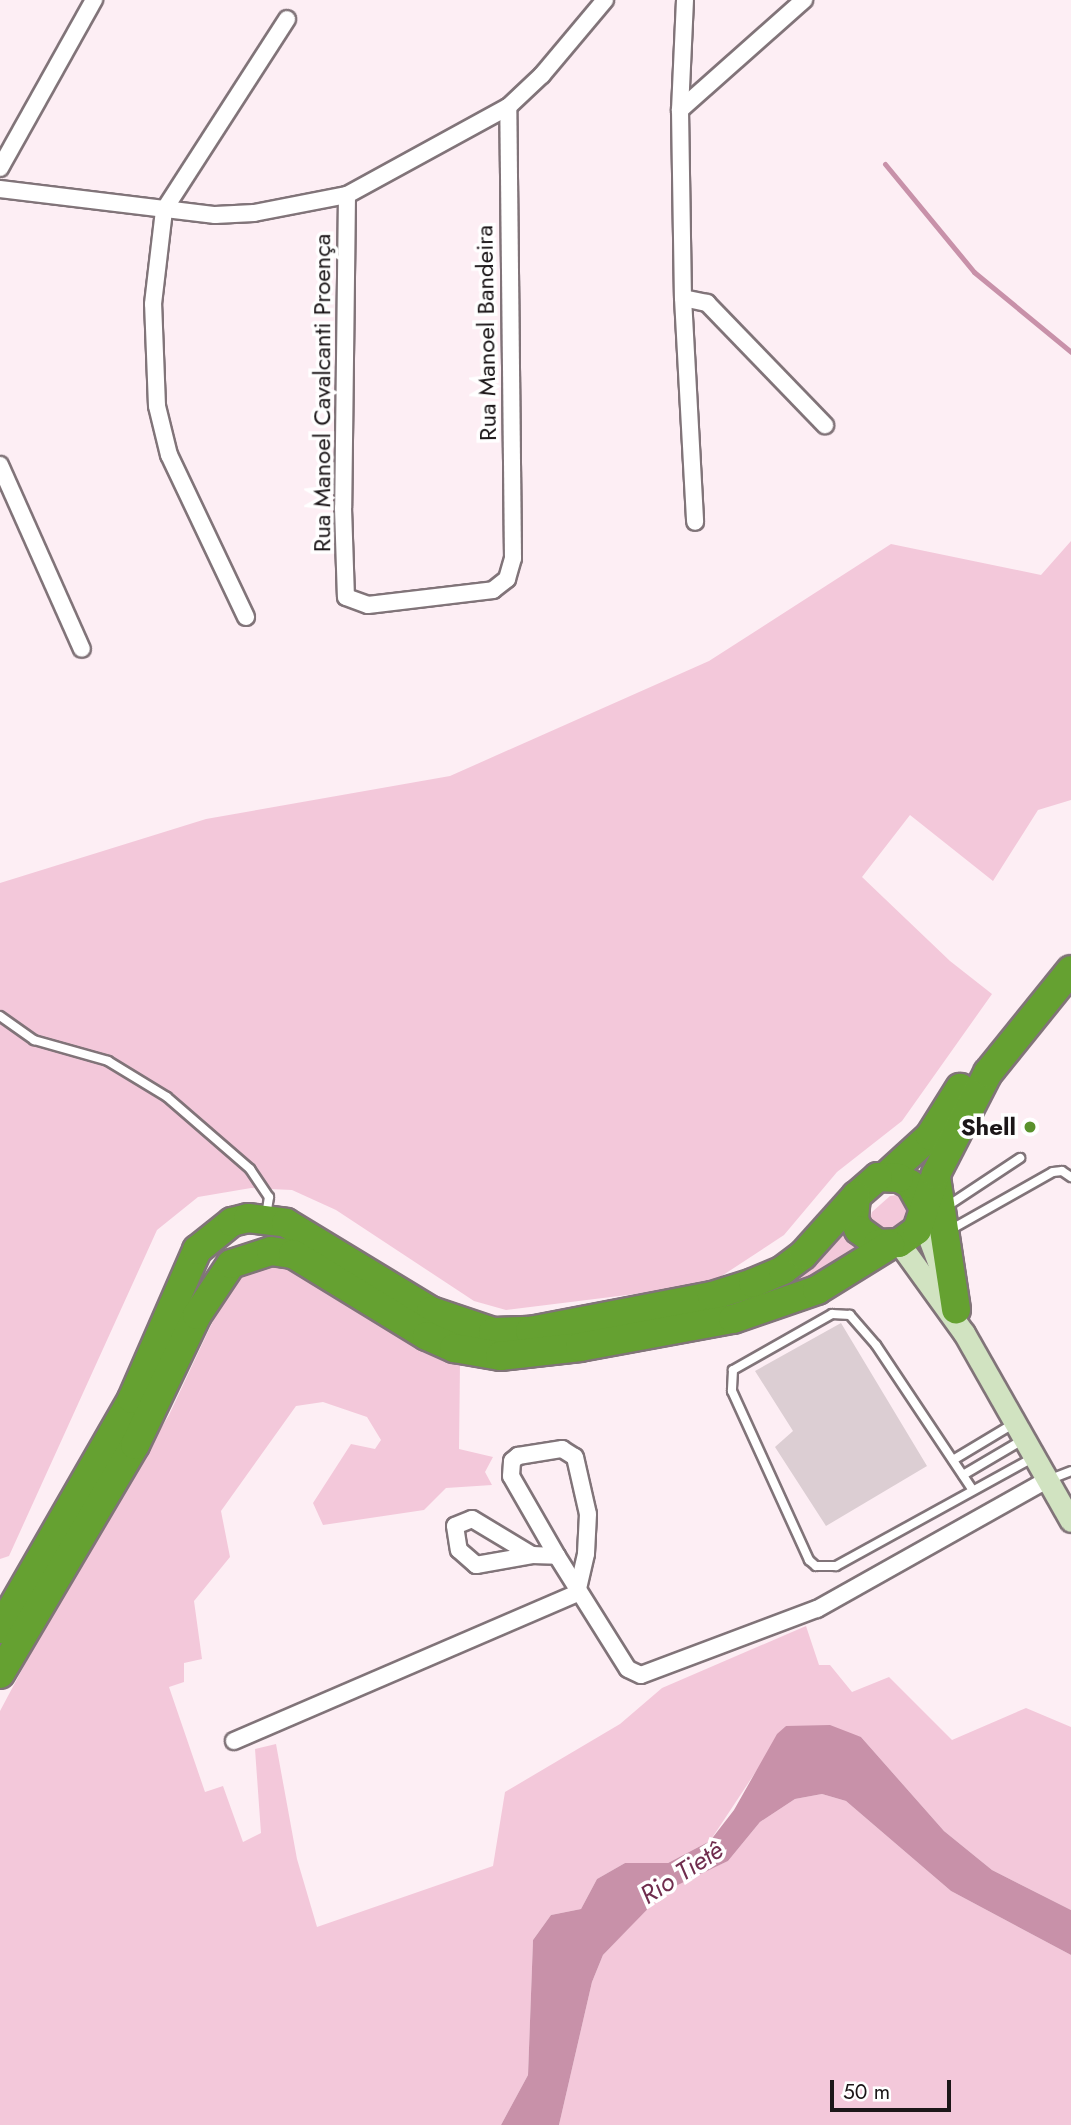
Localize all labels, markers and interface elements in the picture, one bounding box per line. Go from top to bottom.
street label: Rua Manoel Bandeira [470,225,502,441]
street label: Rua Manoel Cavalcanti Proença [308,234,336,552]
place label: Shell [961,1113,1016,1141]
marker: Shell [1022,1119,1038,1135]
water label: Rio Tietê [635,1835,729,1911]
scale bar [833,2066,954,2110]
text: 50 m [843,2077,890,2107]

